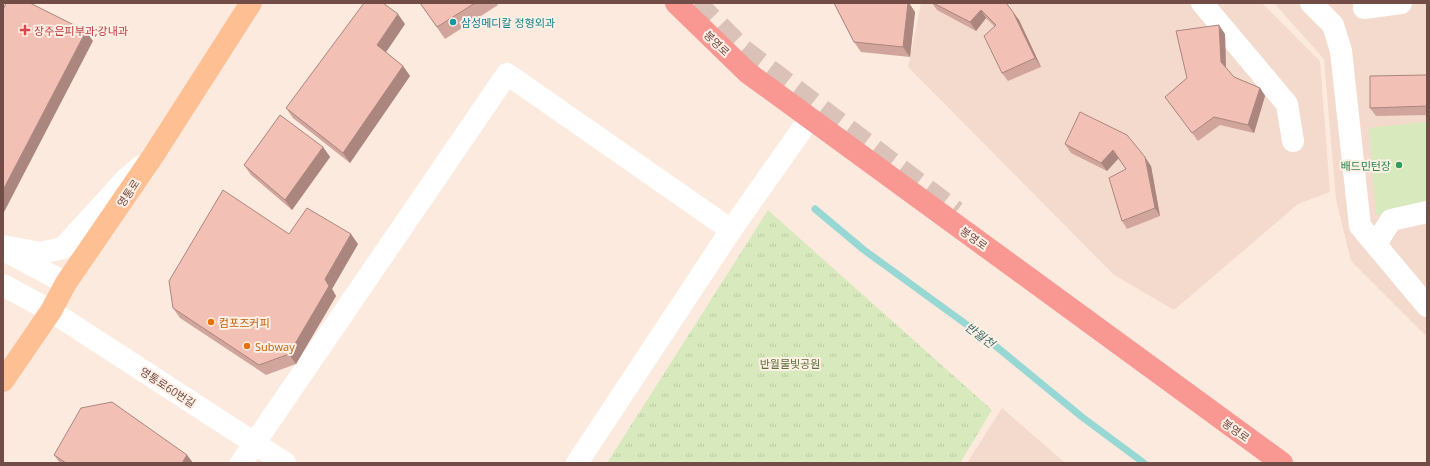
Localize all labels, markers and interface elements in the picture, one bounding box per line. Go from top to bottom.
place label: 삼성메디칼 정형외과 [461,15,555,30]
marker: 삼성메디칼 정형외과 [448,17,458,27]
place label: 장주은피부과;강내과 [34,23,128,38]
marker: 장주은피부과;강내과 [19,24,31,36]
street label: 봉영로 [701,27,733,59]
place label: 배드민턴장 [1340,158,1391,173]
marker: 배드민턴장 [1394,160,1404,170]
street label: 영통로 [113,176,143,210]
street label: 봉영로 [957,223,991,253]
place label: 컴포즈커피 [219,315,270,330]
marker: 컴포즈커피 [206,317,216,327]
water label: 반월천 [962,318,1000,353]
place label: Subway [255,339,295,354]
marker: Subway [242,341,252,351]
park label: 반월물빛공원 [760,356,820,371]
street label: 영통로60번길 [137,364,199,410]
street label: 봉영로 [1219,415,1253,445]

